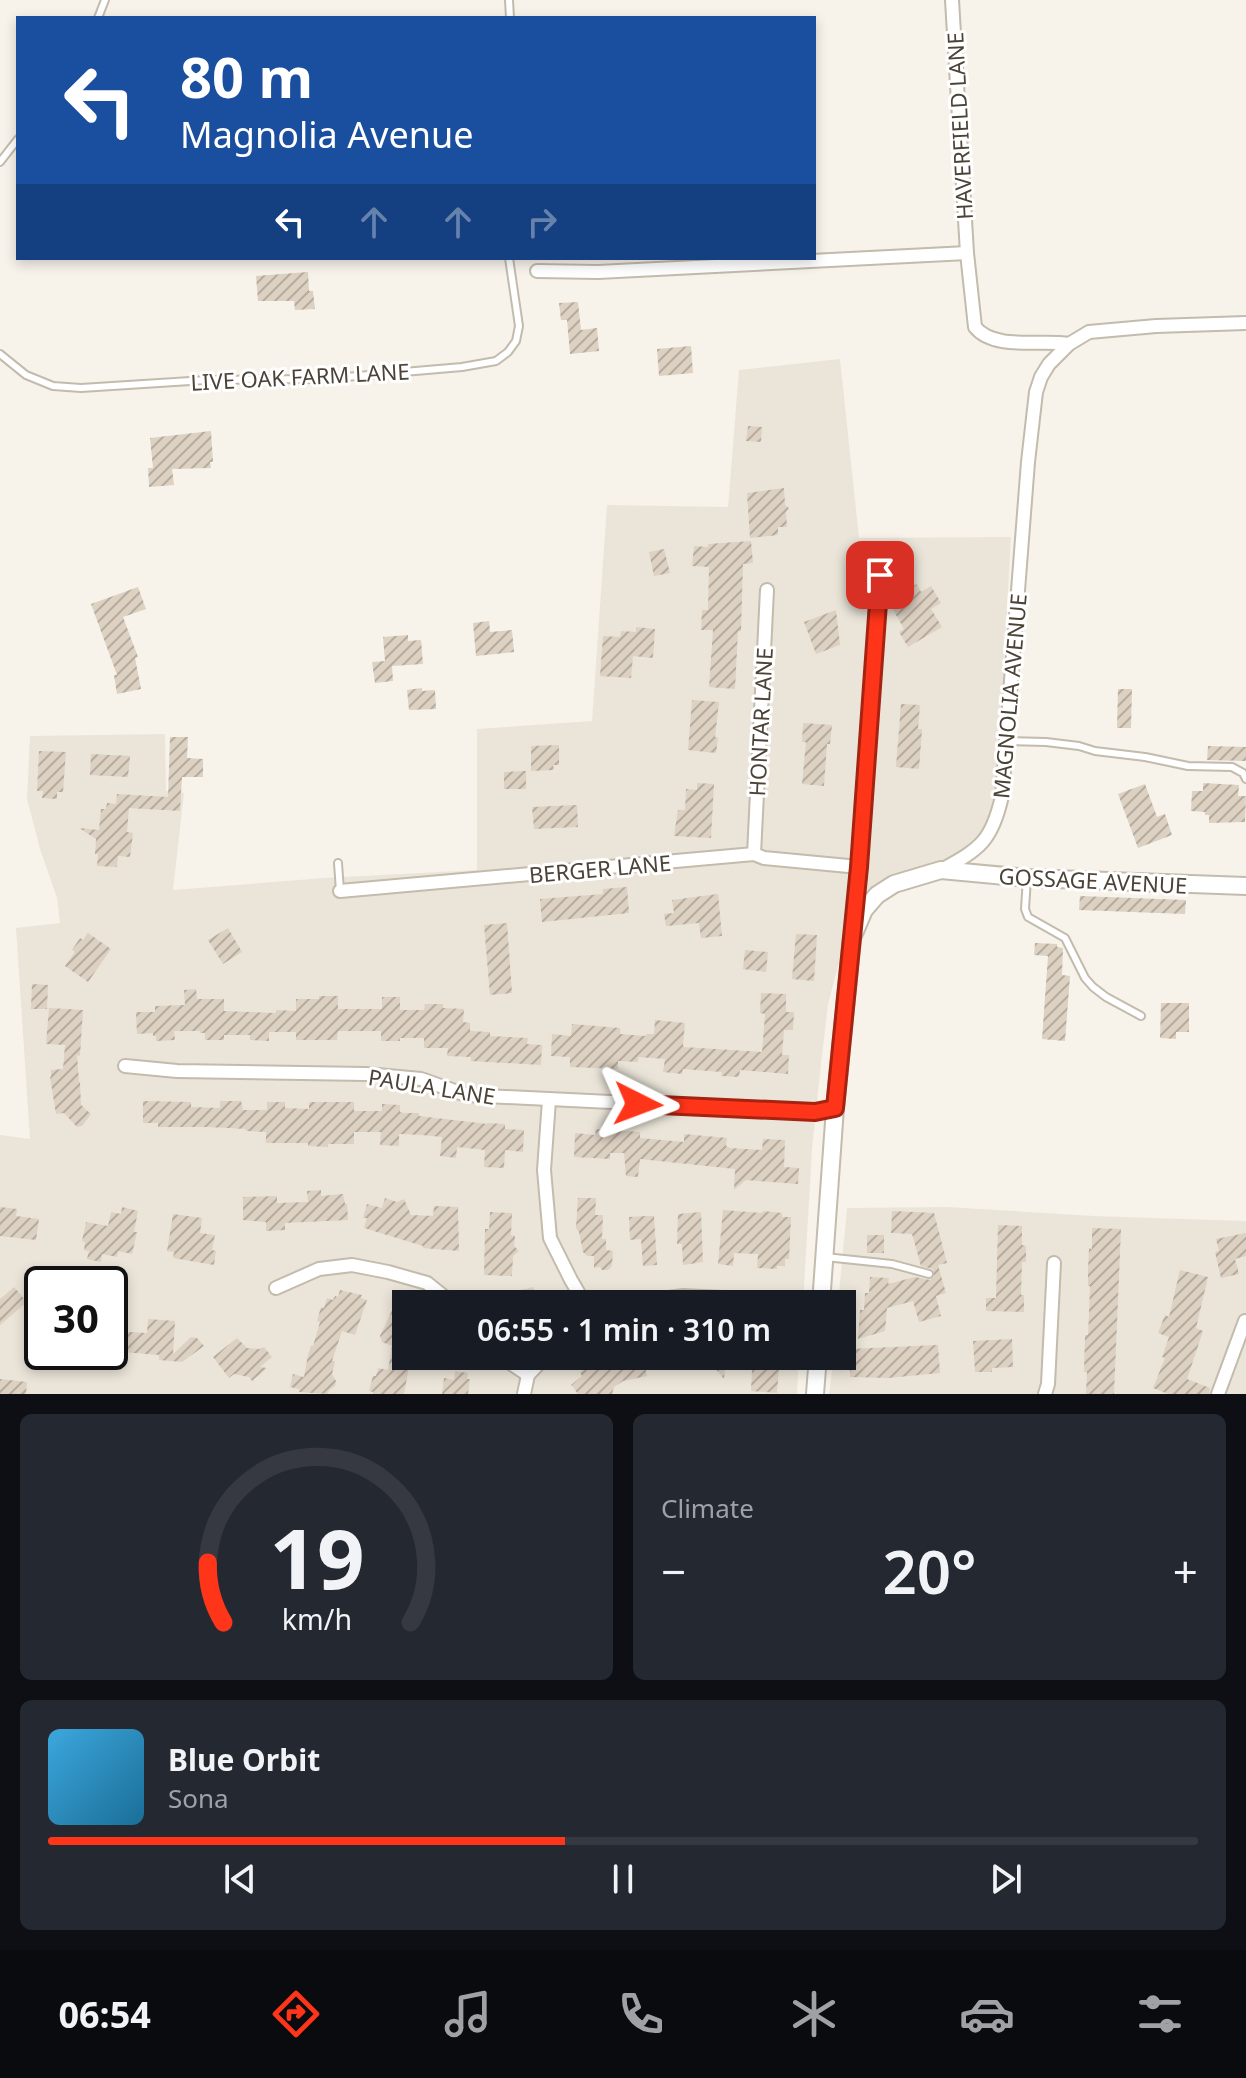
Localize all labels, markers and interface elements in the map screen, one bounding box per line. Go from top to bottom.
street label: HAVERFIELD LANE [939,32,979,220]
text: 80 m [180,38,313,114]
icon: left [48,48,152,152]
text: Magnolia Avenue [180,110,474,159]
icon: left [268,200,312,244]
icon: ahead [352,200,396,244]
icon: ahead [436,200,480,244]
icon: right [520,200,564,244]
street label: LIVE OAK FARM LANE [190,355,410,397]
pin [846,541,914,609]
icon: arrive [858,553,902,597]
street label: MAGNOLIA AVENUE [985,592,1033,800]
street label: HONTAR LANE [741,647,779,797]
street label: BERGER LANE [528,847,672,889]
street label: GOSSAGE AVENUE [998,860,1188,900]
street label: PAULA LANE [366,1061,498,1111]
position arrow [596,1062,680,1146]
speed limit sign: 30 [24,1266,128,1370]
text: 06:55 · 1 min · 310 m [477,1309,771,1350]
text: Climate [661,1490,754,1526]
text: 19 [269,1500,364,1613]
text: 20° [882,1530,977,1612]
text: − [661,1541,686,1601]
text: + [1173,1541,1198,1601]
text: km/h [281,1599,352,1638]
text: Blue Orbit [168,1739,320,1780]
text: Sona [168,1780,229,1816]
icon: previous [218,1857,262,1901]
icon: pause [601,1857,645,1901]
icon: next [984,1857,1028,1901]
icon: directions [268,1986,324,2042]
icon: music [440,1986,496,2042]
icon: phone [613,1986,669,2042]
icon: climate [786,1986,842,2042]
icon: car [959,1986,1015,2042]
icon: filters [1132,1986,1188,2042]
text: 06:54 [58,1990,151,2039]

